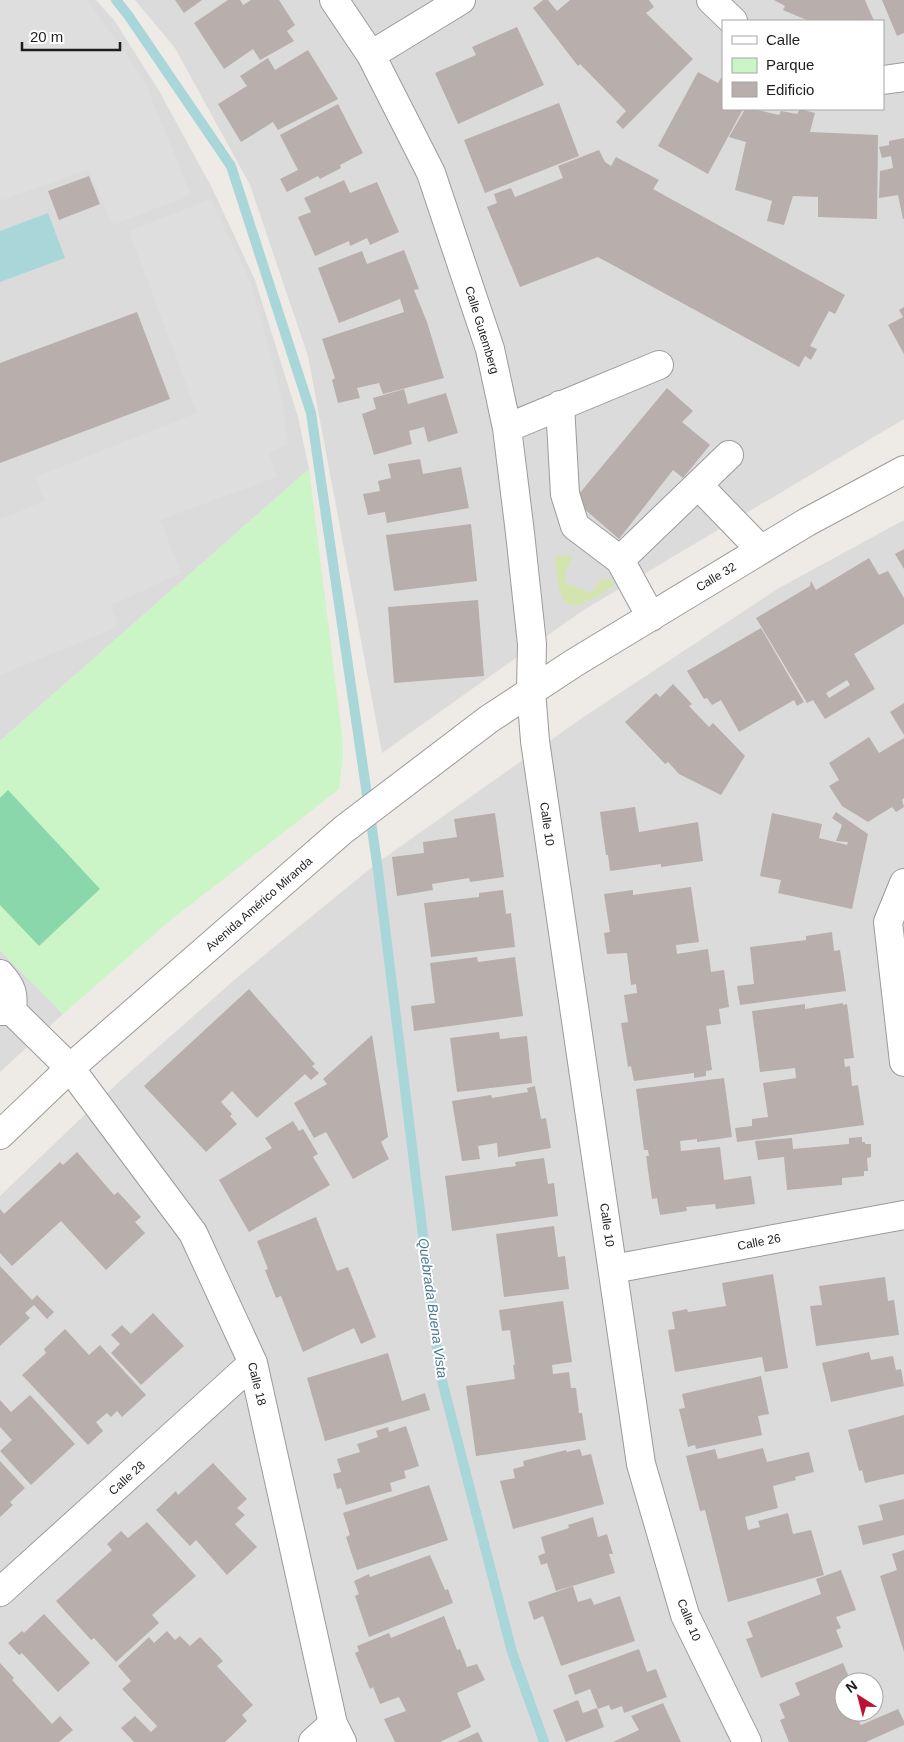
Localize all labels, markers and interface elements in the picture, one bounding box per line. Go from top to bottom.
scale bar [22,20,120,52]
legend [722,20,884,110]
text: 20 m [30,28,63,45]
text: Calle [766,31,800,48]
text: Parque [766,56,814,73]
text: Edificio [766,81,814,98]
street label: Calle Gutemberg [462,285,502,375]
street label: Calle 32 [694,559,739,594]
street label: Calle 10 [537,801,557,847]
street label: Avenida Américo Miranda [203,854,315,954]
street label: Calle 10 [597,1202,617,1248]
street label: Calle 26 [736,1231,782,1253]
water label: Quebrada Buena Vista [415,1237,451,1379]
street label: Calle 18 [245,1361,269,1407]
street label: Calle 28 [106,1458,148,1498]
street label: Calle 10 [674,1597,704,1643]
north arrow [834,1672,884,1722]
text: N [843,1677,860,1696]

